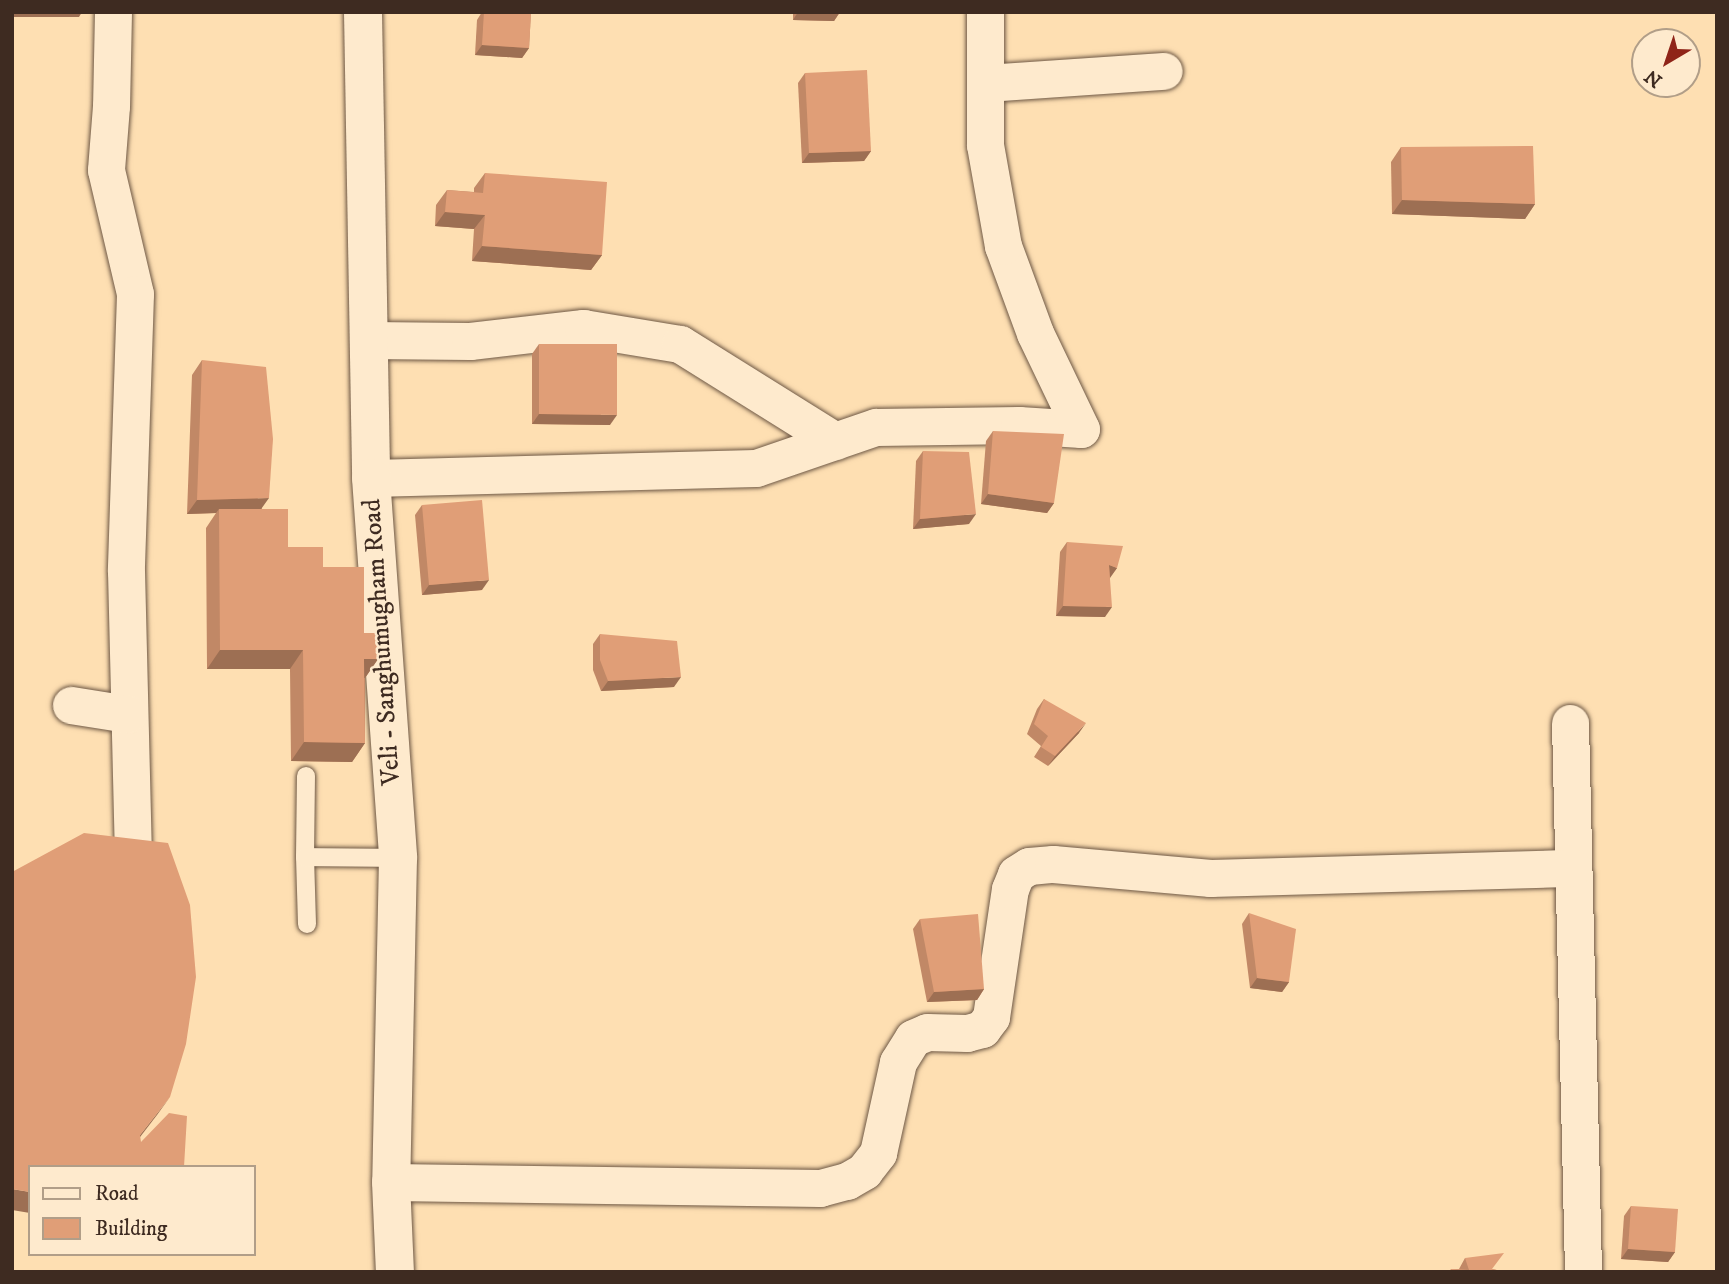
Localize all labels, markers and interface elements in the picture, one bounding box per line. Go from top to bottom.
north arrow [1631,28,1701,98]
text: N [1640,64,1667,92]
street label: Veli - Sanghumugham Road [356,498,408,786]
legend [28,1165,256,1256]
text: Road [95,1181,139,1207]
text: Building [95,1216,167,1242]

